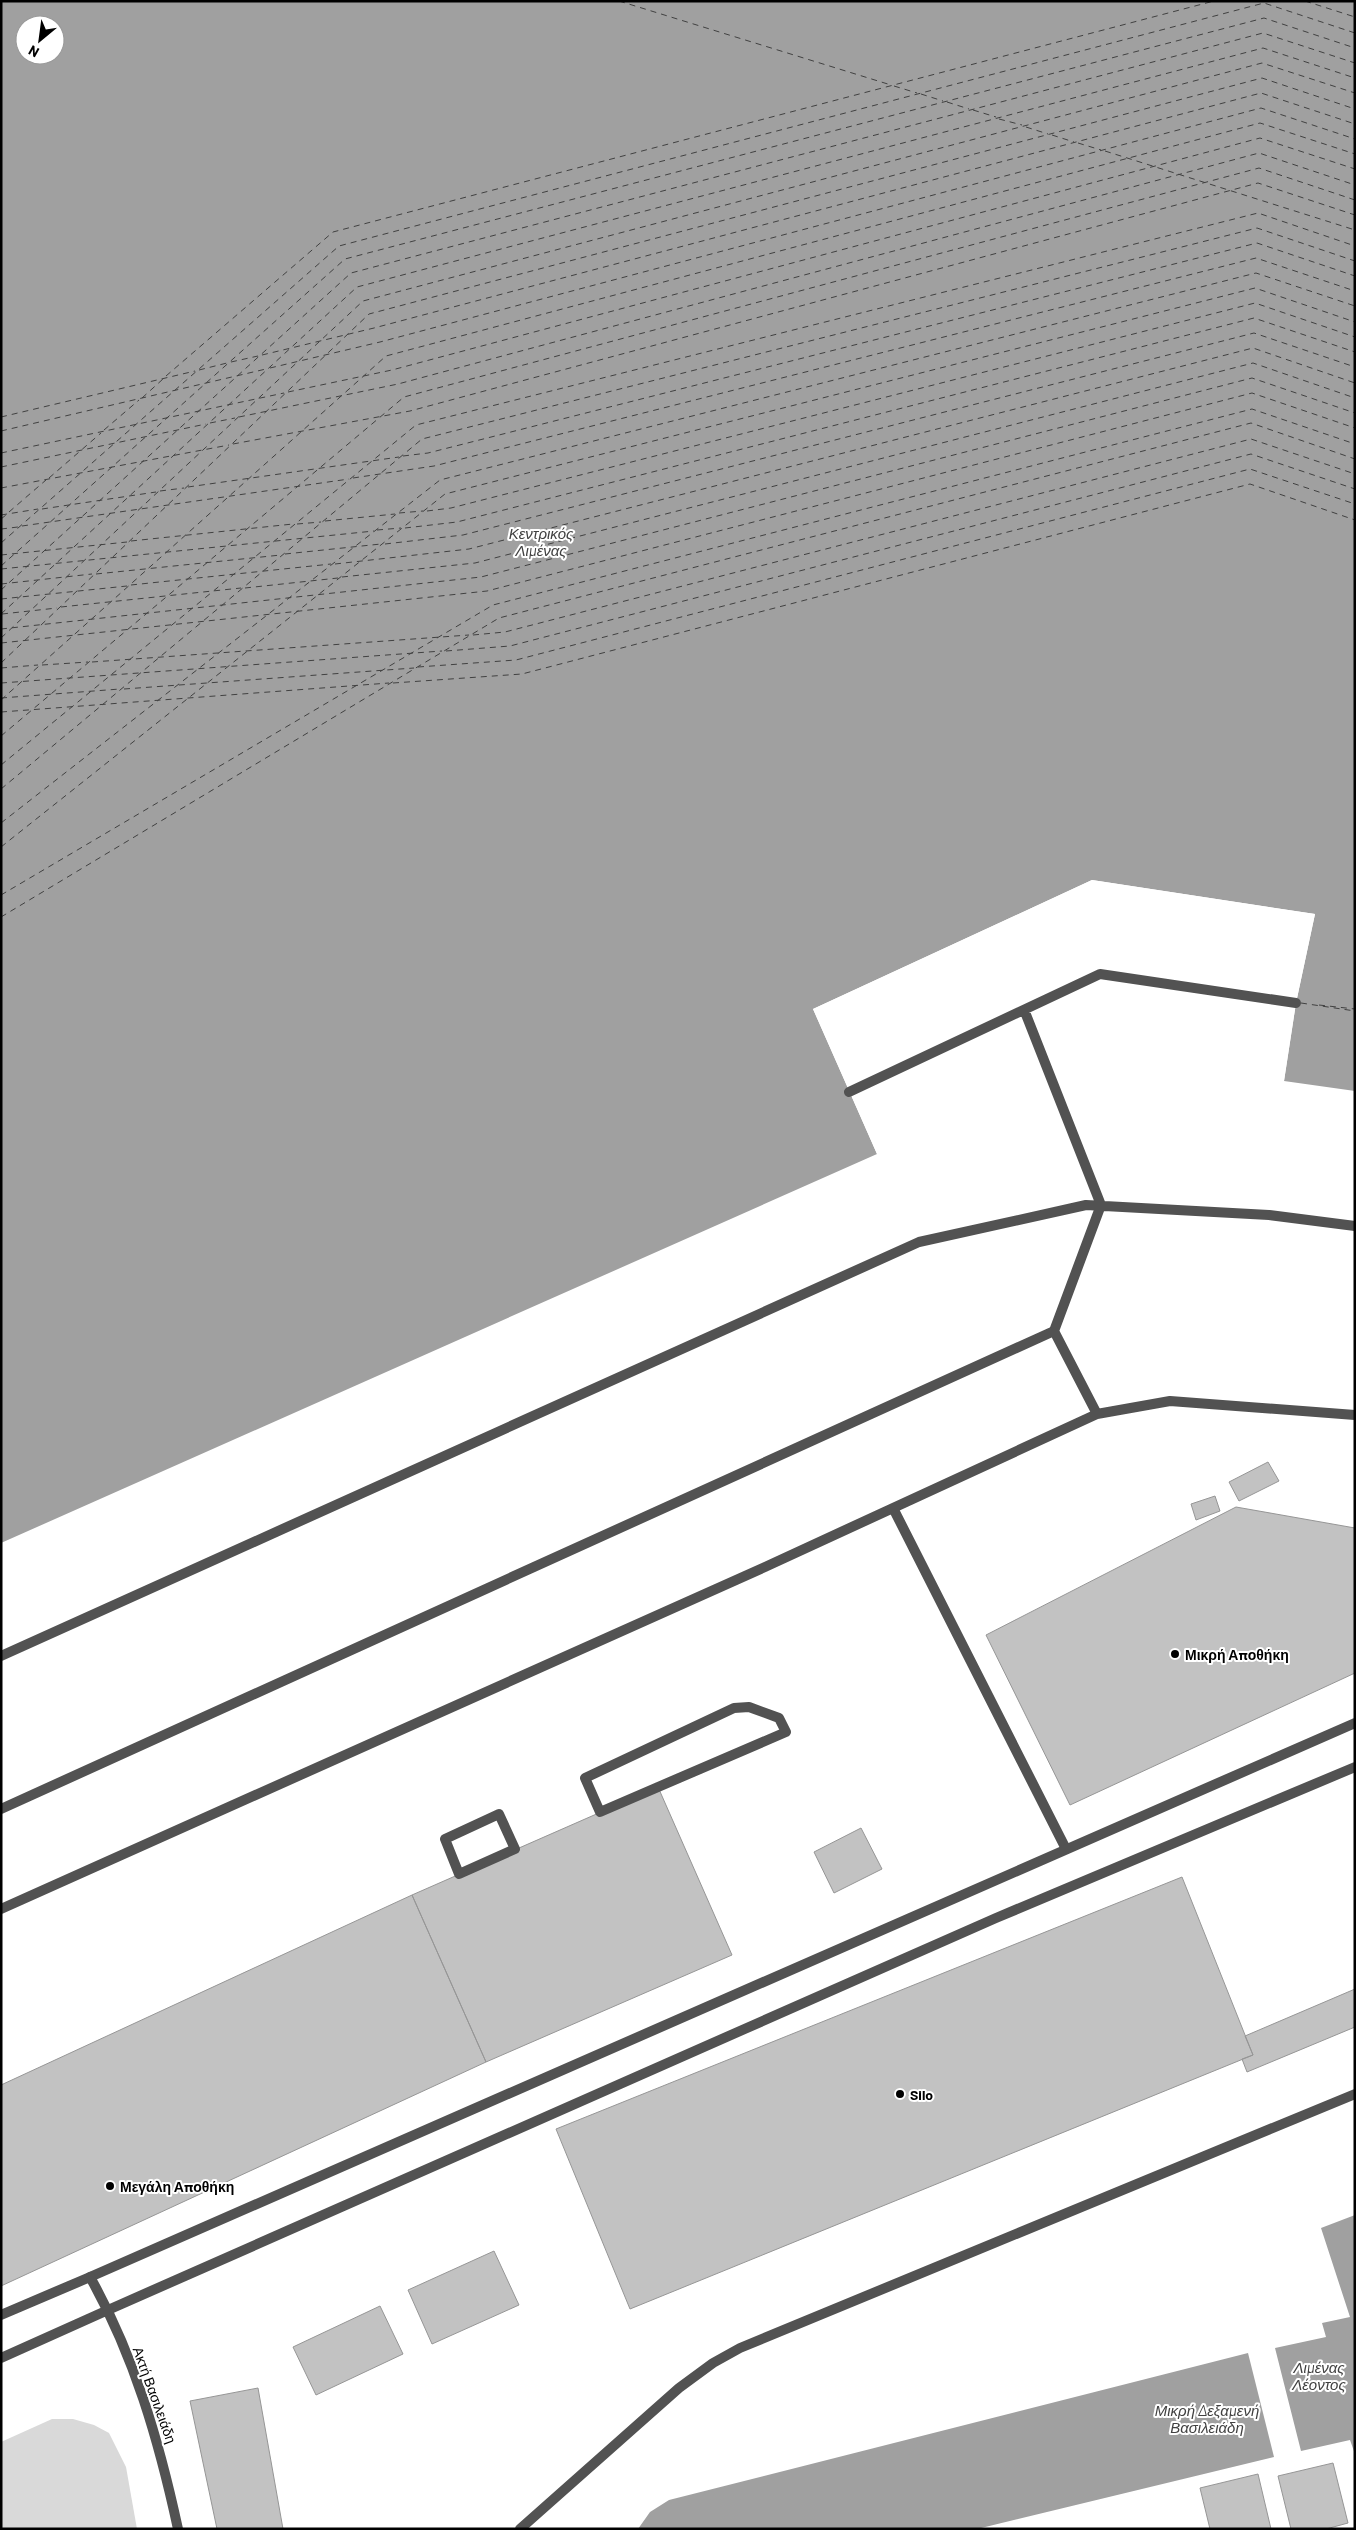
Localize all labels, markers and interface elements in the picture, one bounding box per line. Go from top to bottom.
north arrow [15,15,65,65]
text: N [25,42,42,61]
water label: Κεντρικός Λιμένας [509,524,574,559]
place label: Μικρή Αποθήκη [1185,1646,1289,1663]
marker: Μικρή Αποθήκη [1169,1648,1181,1660]
place label: Silo [910,2086,933,2103]
marker: Silo [894,2088,906,2100]
place label: Μεγάλη Αποθήκη [120,2178,234,2195]
marker: Μεγάλη Αποθήκη [104,2180,116,2192]
street label: Ακτή Βασιλειάδη [130,2344,180,2446]
water label: Λιμένας Λέοντος [1291,2358,1346,2393]
water label: Μικρή Δεξαμενή Βασιλειάδη [1155,2401,1259,2436]

